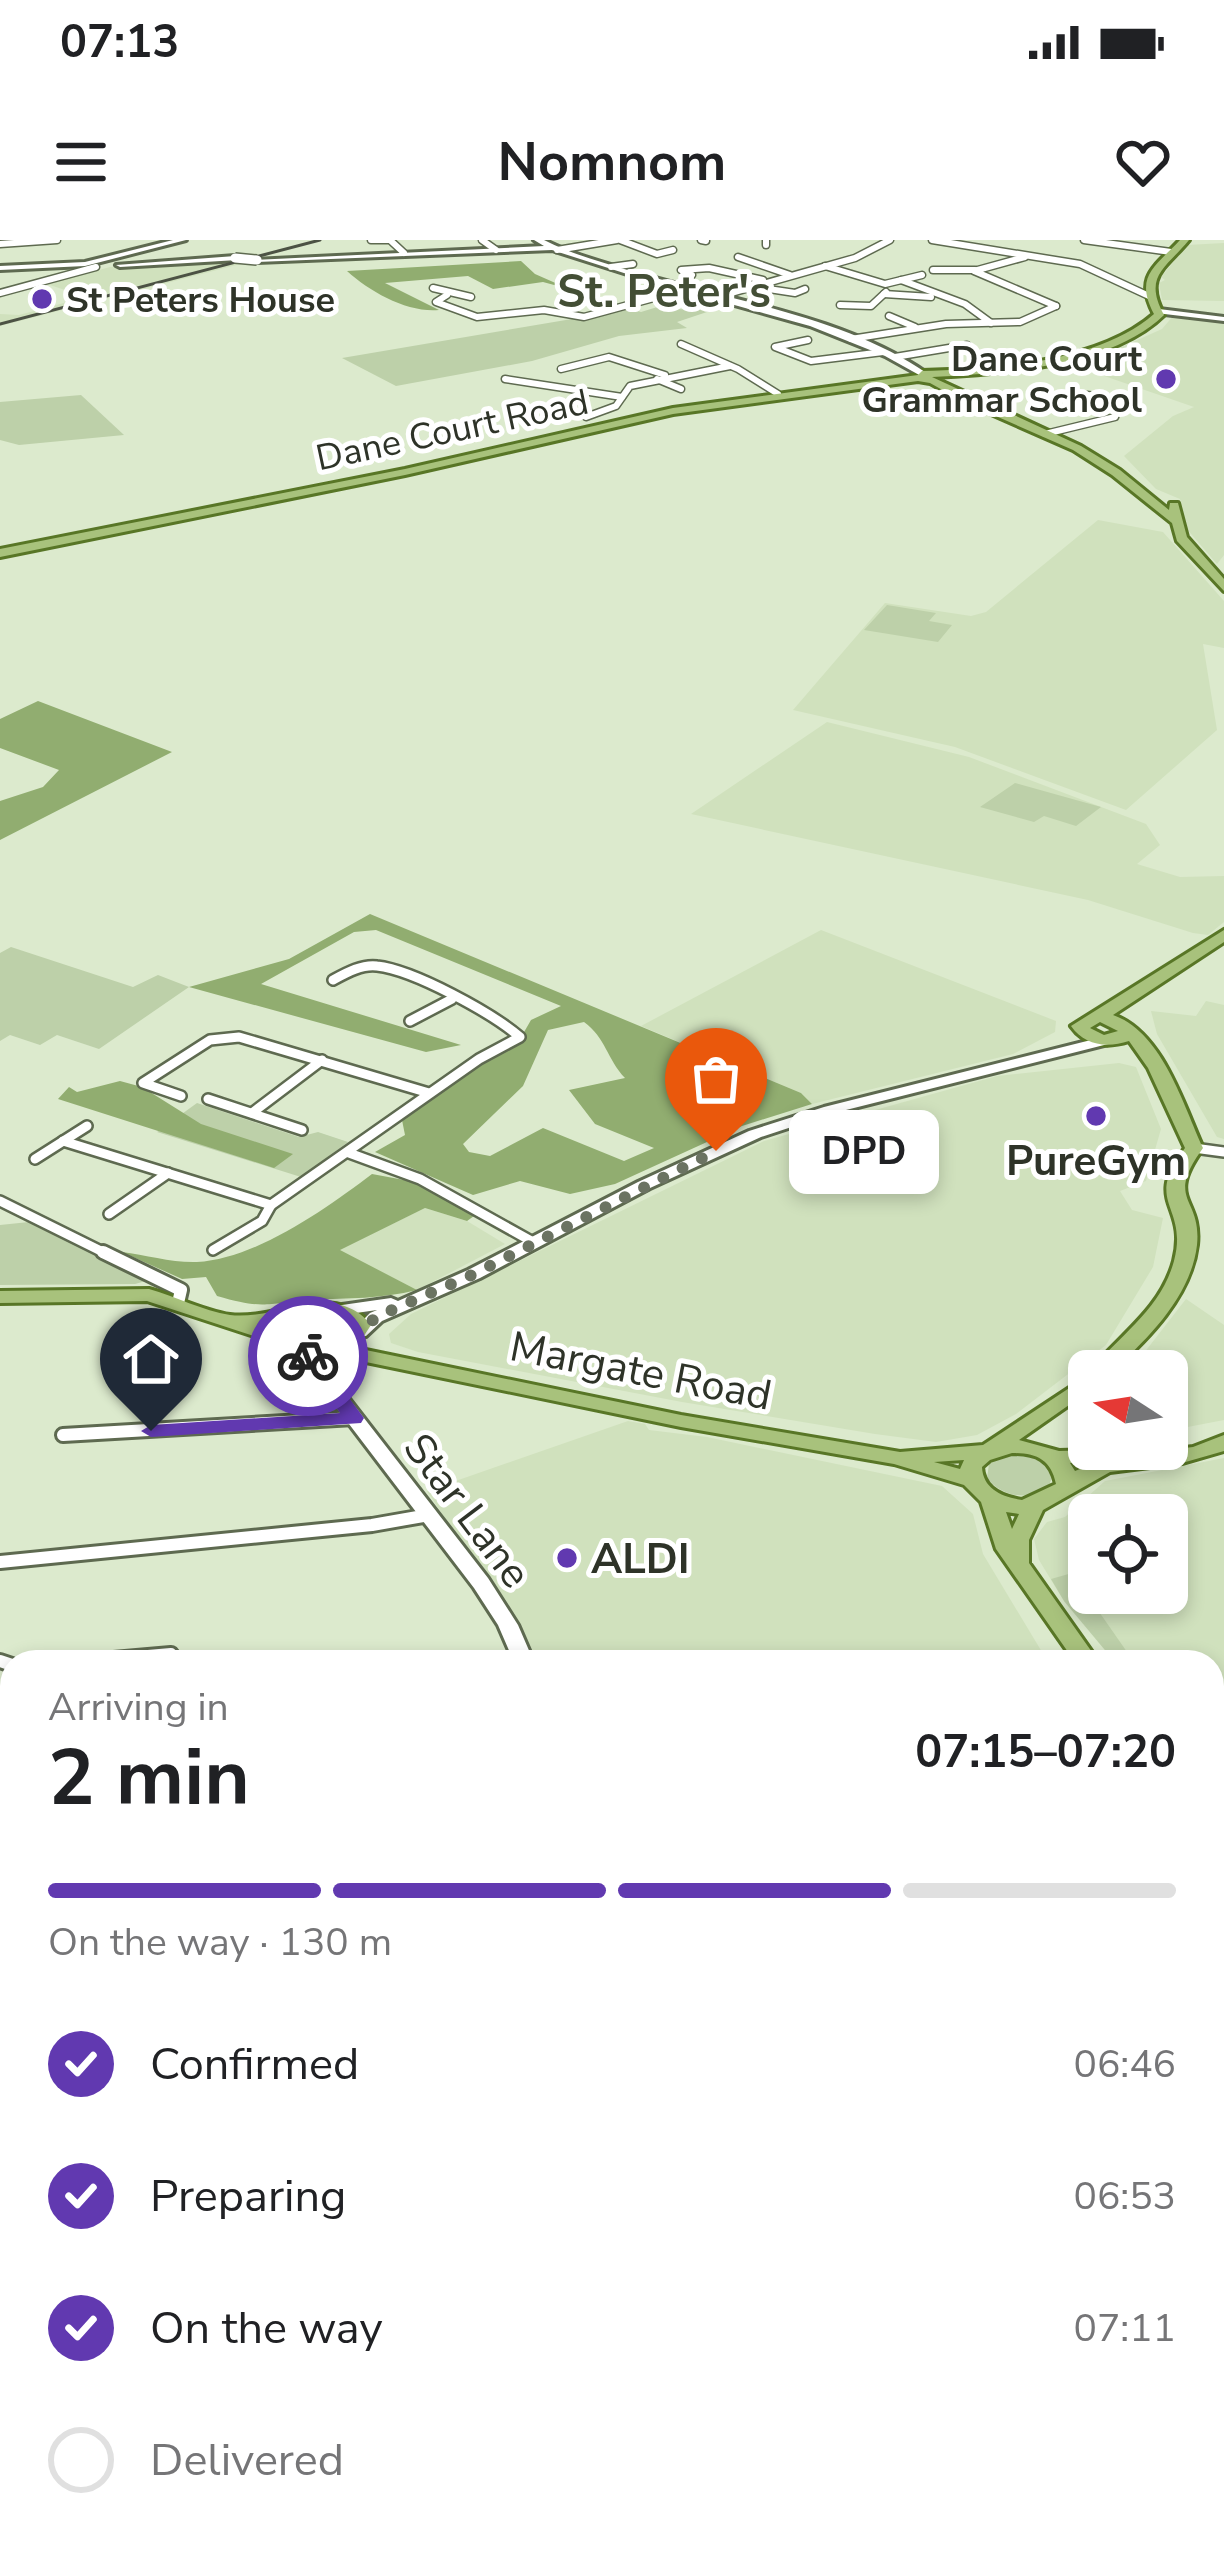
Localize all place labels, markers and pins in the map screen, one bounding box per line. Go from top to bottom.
place label: St Peters House [66,276,335,325]
marker: St Peters House [29,286,55,312]
place label: Dane Court Grammar School [861,335,1143,425]
marker: Dane Court Grammar School [1153,366,1179,392]
pin [665,1028,767,1151]
marker: PureGym [1083,1103,1109,1129]
callout: DPD [788,1109,938,1193]
place label: PureGym [1006,1133,1186,1190]
pin [100,1308,202,1431]
place label: ALDI [591,1531,690,1588]
marker: ALDI [554,1545,580,1571]

